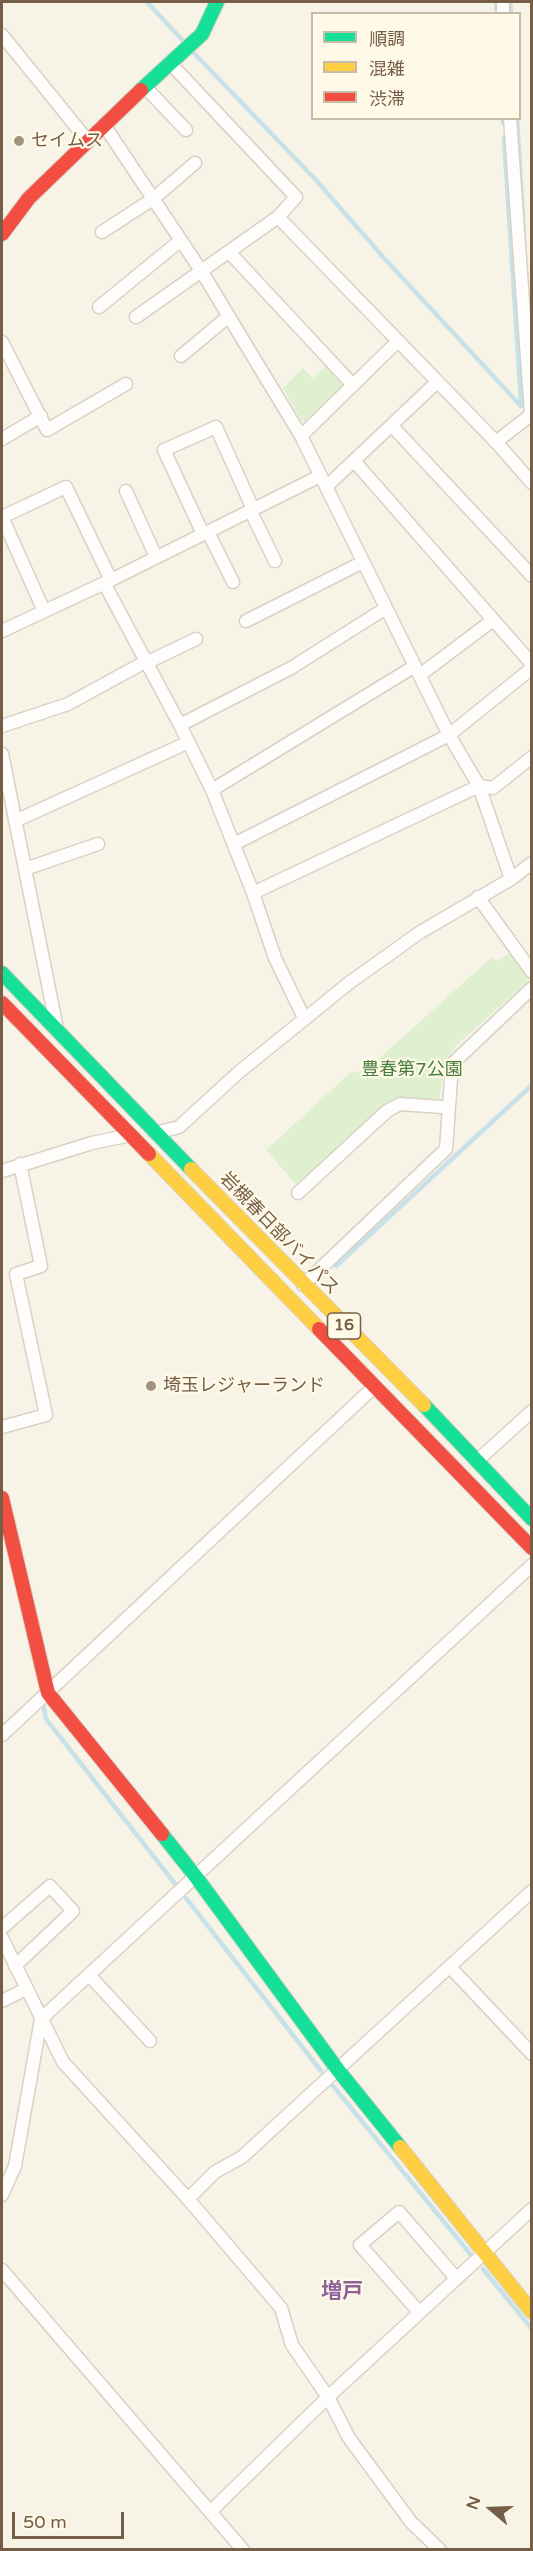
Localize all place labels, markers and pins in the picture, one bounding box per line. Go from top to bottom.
place label: セイムス [31,130,103,152]
marker: セイムス [12,134,26,148]
place label: 埼玉レジャーランド [163,1375,325,1397]
marker: 埼玉レジャーランド [144,1379,158,1393]

